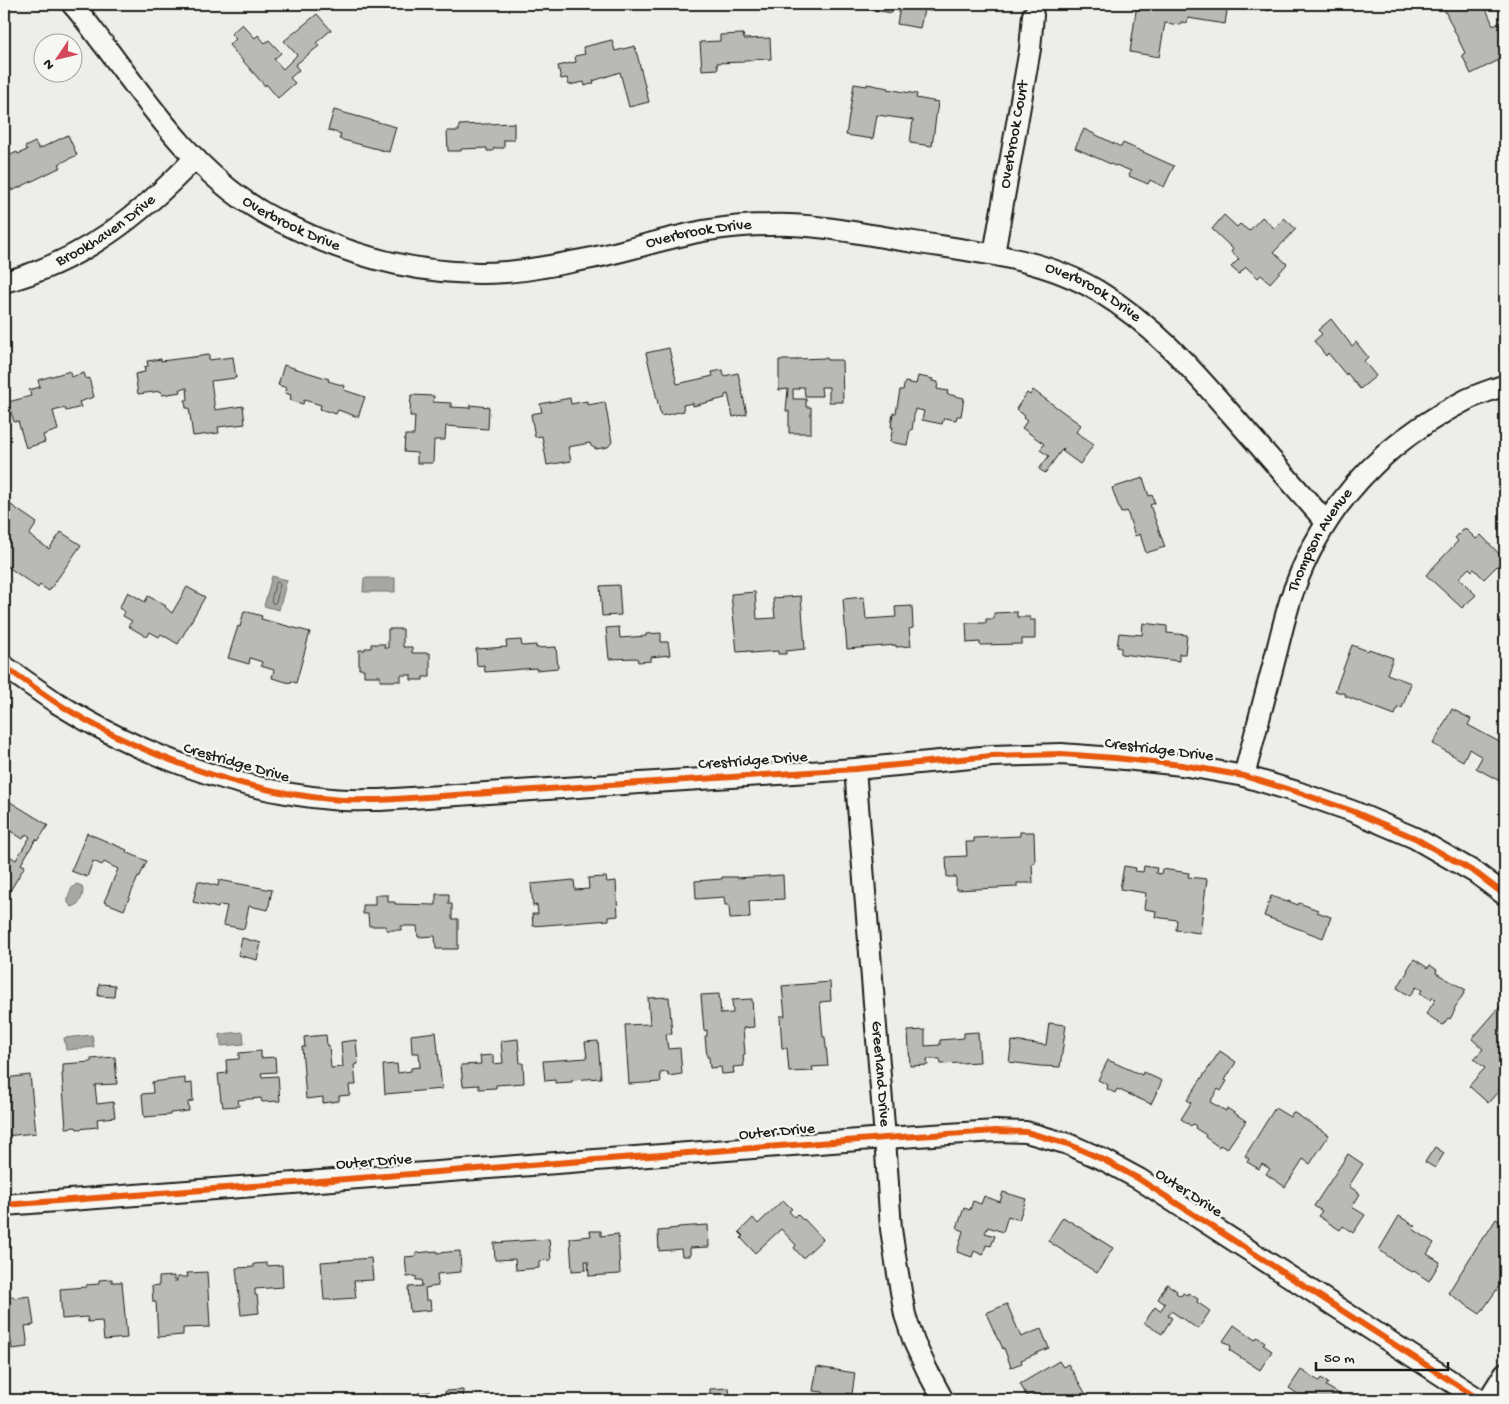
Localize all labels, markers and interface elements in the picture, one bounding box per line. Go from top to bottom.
north arrow [32,32,82,82]
text: N [40,55,59,73]
street label: Overbrook Court [996,78,1034,190]
street label: Brookhaven Drive [52,190,161,272]
street label: Overbrook Drive [238,192,343,256]
street label: Overbrook Drive [644,216,753,254]
street label: Overbrook Drive [1042,259,1145,327]
street label: Thompson Avenue [1284,484,1358,596]
street label: Crestridge Drive [1103,735,1215,767]
street label: Crestridge Drive [181,740,292,788]
street label: Crestridge Drive [698,749,809,775]
street label: Greerland Drive [866,1020,894,1128]
street label: Outer Drive [738,1120,817,1146]
street label: Outer Drive [335,1151,413,1175]
street label: Outer Drive [1151,1165,1226,1223]
scale bar [1316,1339,1449,1371]
text: 50 m [1324,1350,1355,1368]

